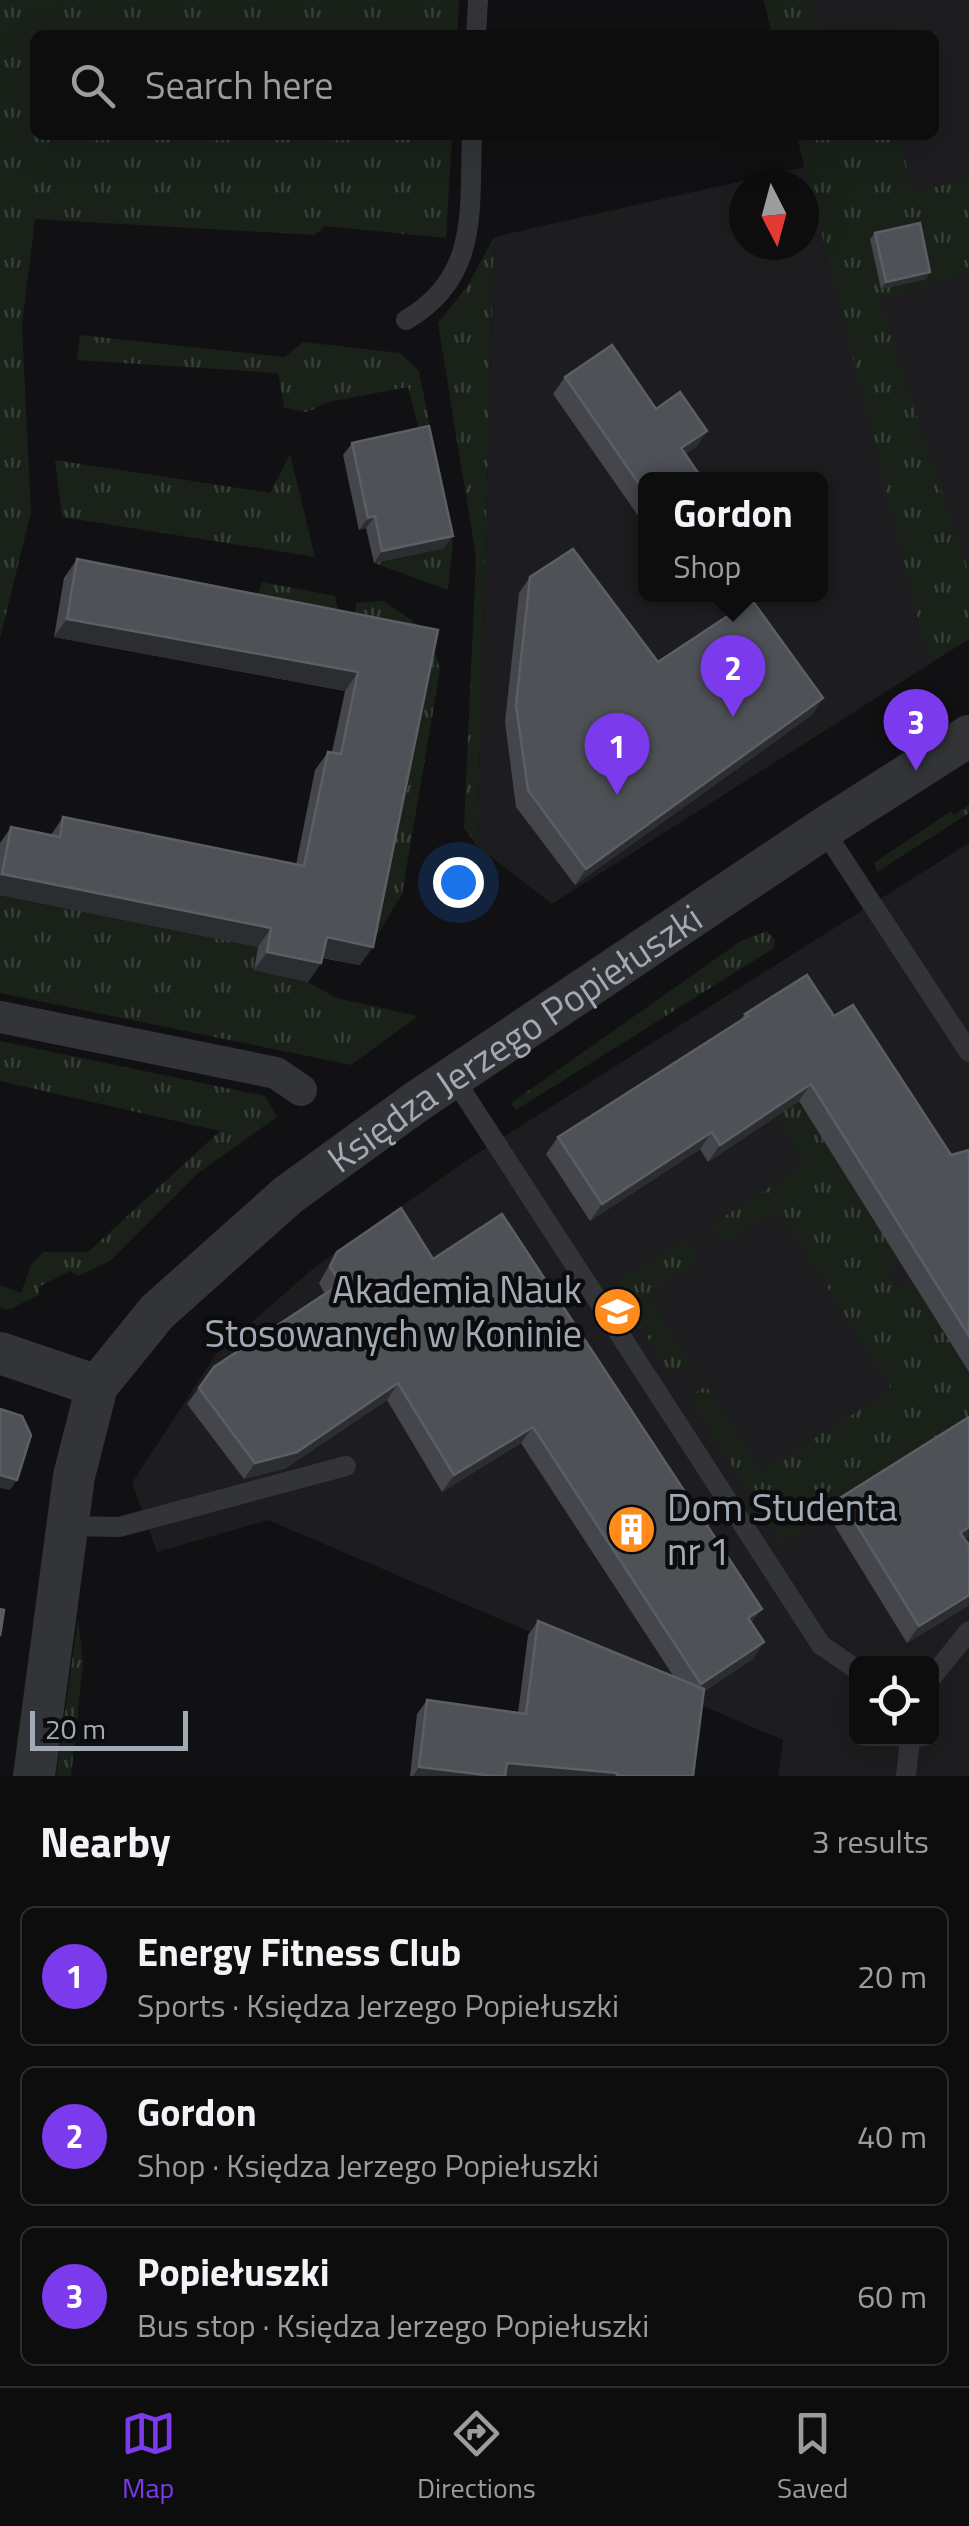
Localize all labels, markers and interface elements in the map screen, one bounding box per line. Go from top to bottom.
search box [30,30,939,140]
text: Search here [145,56,333,114]
icon: search [65,58,120,113]
north arrow [729,170,819,260]
popup [638,472,828,602]
text: Gordon [673,484,793,542]
text: Shop [673,542,741,590]
pin: 2 [700,634,766,717]
pin: 3 [884,688,948,771]
pin: 1 [584,712,650,795]
your location [433,857,484,908]
street label: Księdza Jerzego Popiełuszki [315,889,713,1187]
place label: Akademia Nauk Stosowanych w Koninie [204,1260,582,1362]
school or university icon: Akademia Nauk Stosowanych w Koninie [591,1285,643,1337]
place label: Dom Studenta nr 1 [667,1478,897,1580]
building icon: Dom Studenta nr 1 [606,1503,658,1555]
map controls [849,1656,939,1746]
button: locate [849,1656,939,1746]
scale bar [30,1706,188,1750]
text: 20 m [45,1707,106,1750]
text: Nearby [40,1809,171,1873]
text: 3 results [812,1817,929,1865]
text: Energy Fitness Club [137,1923,461,1981]
text: 1 [66,1952,83,2000]
text: 20 m [857,1952,927,2000]
text: Sports · Księdza Jerzego Popiełuszki [137,1981,619,2029]
text: Gordon [137,2083,257,2141]
text: 2 [66,2112,83,2160]
text: 40 m [857,2112,927,2160]
text: Shop · Księdza Jerzego Popiełuszki [137,2141,599,2189]
text: Popiełuszki [137,2243,330,2301]
text: 3 [66,2272,83,2320]
text: 60 m [857,2272,927,2320]
text: Bus stop · Księdza Jerzego Popiełuszki [137,2301,649,2349]
tab: Map [121,2406,176,2509]
tab: Directions [417,2406,536,2509]
tab: Saved [777,2406,848,2509]

